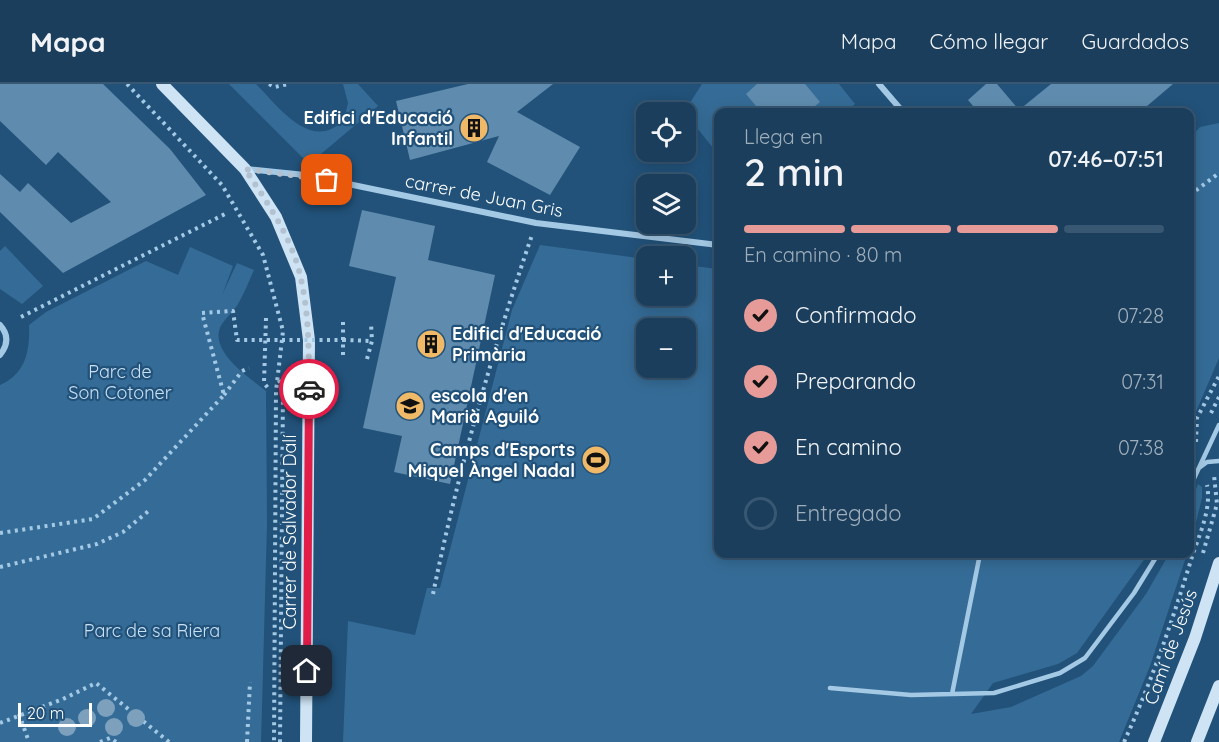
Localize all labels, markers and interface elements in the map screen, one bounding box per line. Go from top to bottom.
text: Mapa [30,24,106,59]
text: Mapa [841,28,896,54]
text: Cómo llegar [929,28,1048,54]
text: Guardados [1081,28,1189,54]
map controls [636,102,696,378]
button: locate [636,102,696,162]
place label: Edifici d'Educació Infantil [303,106,453,150]
building icon: Edifici d'Educació Infantil [458,112,490,144]
text: Llega en [744,124,823,149]
text: 07:46–07:51 [1048,145,1164,173]
text: 2 min [744,147,845,196]
pin [301,154,352,205]
icon: bag [310,163,343,196]
street label: carrer de Juan Gris [403,169,565,222]
button: layers [636,174,696,234]
text: En camino · 80 m [744,242,902,267]
button: + [636,246,696,306]
icon: check [744,299,777,332]
text: Confirmado [795,301,916,329]
text: 07:28 [1117,303,1164,328]
button: − [636,318,696,378]
place label: Edifici d'Educació Primària [452,322,602,366]
building icon: Edifici d'Educació Primària [415,328,447,360]
courier [279,359,339,419]
park label: Parc de Son Cotoner [68,360,172,404]
icon: check [744,365,777,398]
text: Preparando [795,367,916,395]
text: 07:31 [1121,369,1164,394]
icon: car [293,373,326,406]
place label: escola d'en Marià Aguiló [431,384,539,428]
school or university icon: escola d'en Marià Aguiló [394,390,426,422]
icon: check [744,431,777,464]
text: En camino [795,433,902,461]
street label: Carrer de Salvador Dalí [278,435,301,629]
text: 07:38 [1118,435,1164,460]
place label: Camps d'Esports Miquel Àngel Nadal [408,438,575,482]
sports icon: Camps d'Esports Miquel Àngel Nadal [580,444,612,476]
text: Entregado [795,499,902,527]
street label: Camí de Jesús [1139,586,1202,708]
park label: Parc de sa Riera [84,619,220,642]
pin [281,645,332,696]
icon: home [290,654,323,687]
scale bar [18,700,92,728]
text: 20 m [27,703,64,723]

